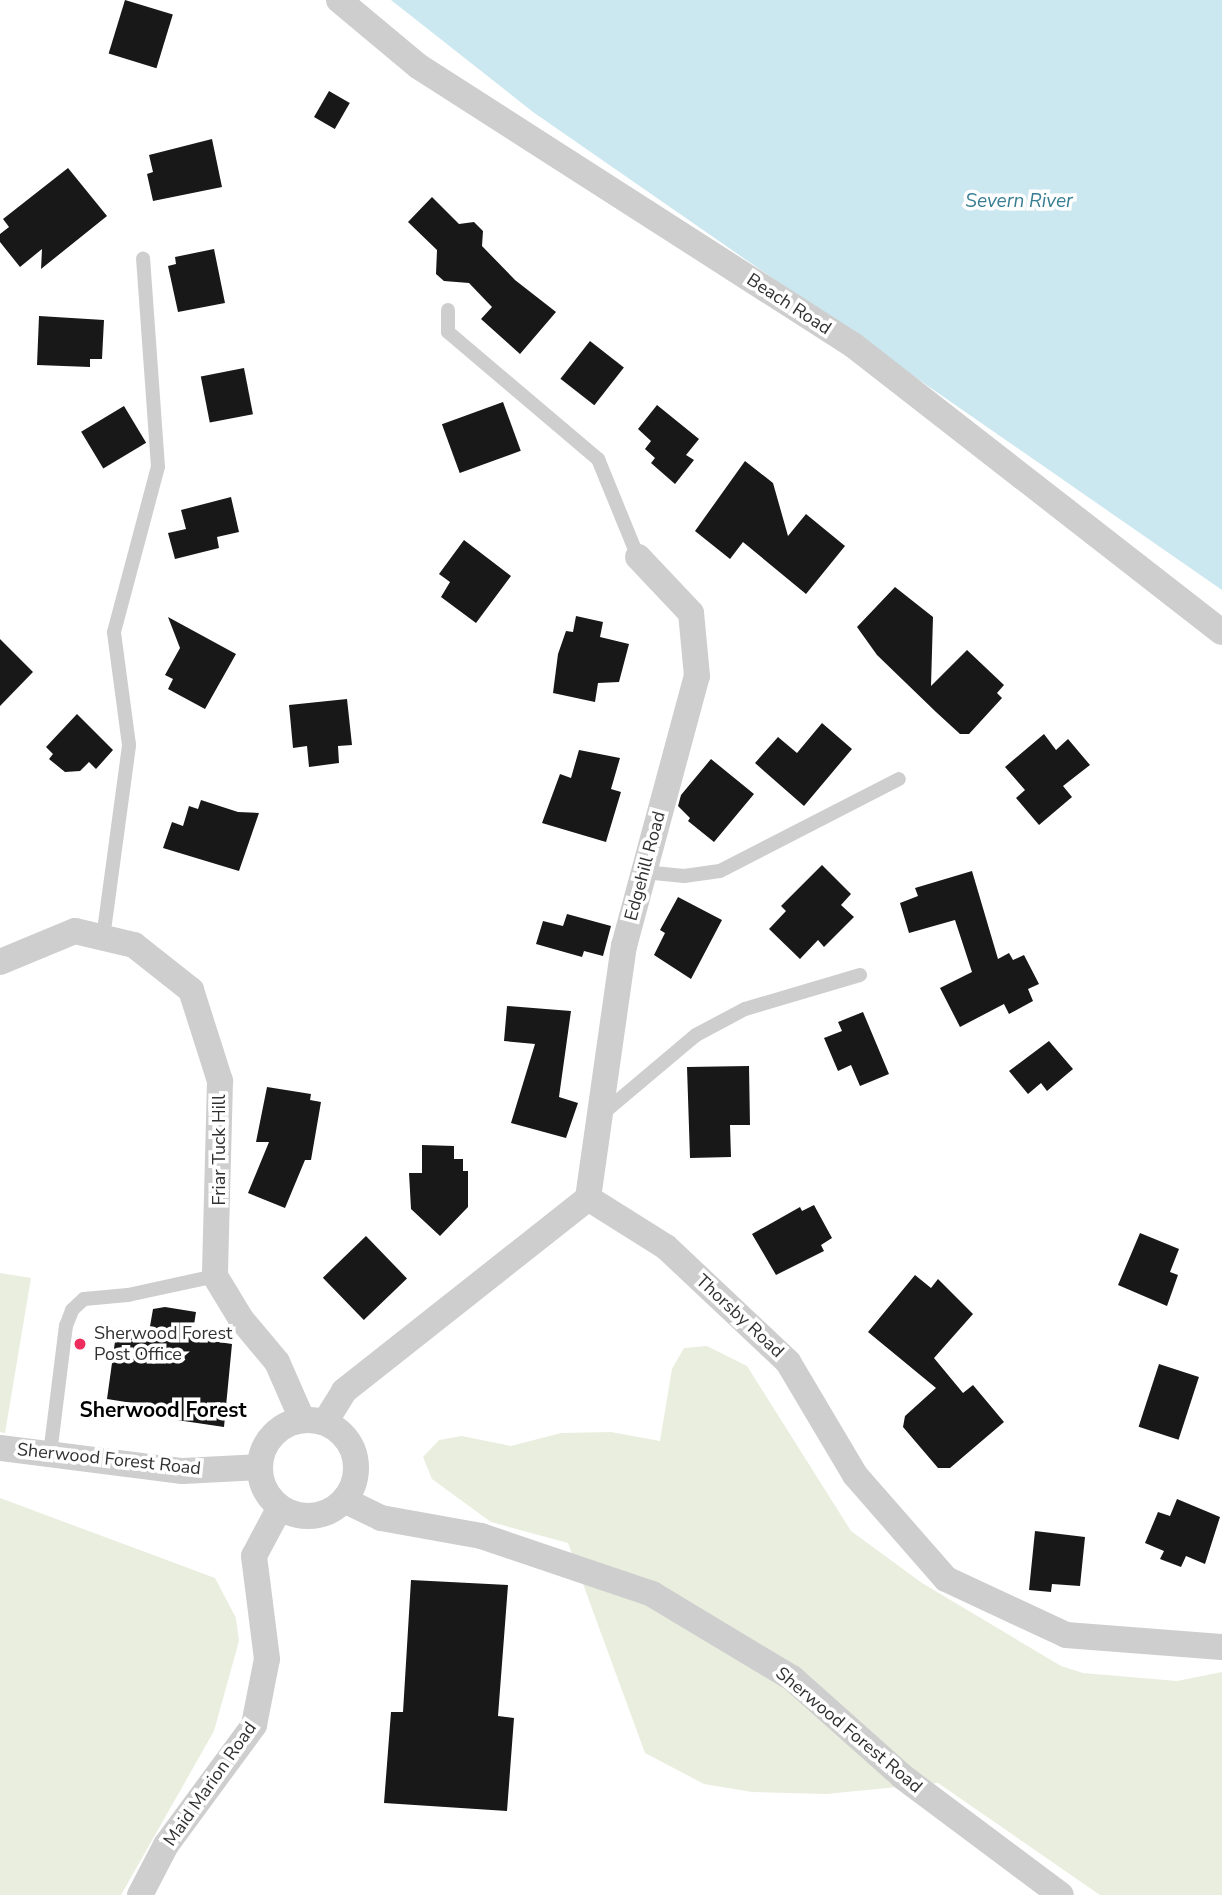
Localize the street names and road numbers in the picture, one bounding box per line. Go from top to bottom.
street label: Beach Road [743,269,835,339]
street label: Edgehill Road [620,809,670,923]
street label: Friar Tuck Hill [208,1094,230,1206]
street label: Thorsby Road [692,1270,788,1362]
street label: Sherwood Forest Road [16,1439,202,1479]
street label: Sherwood Forest Road [771,1662,927,1798]
street label: Maid Marion Road [159,1718,261,1850]

